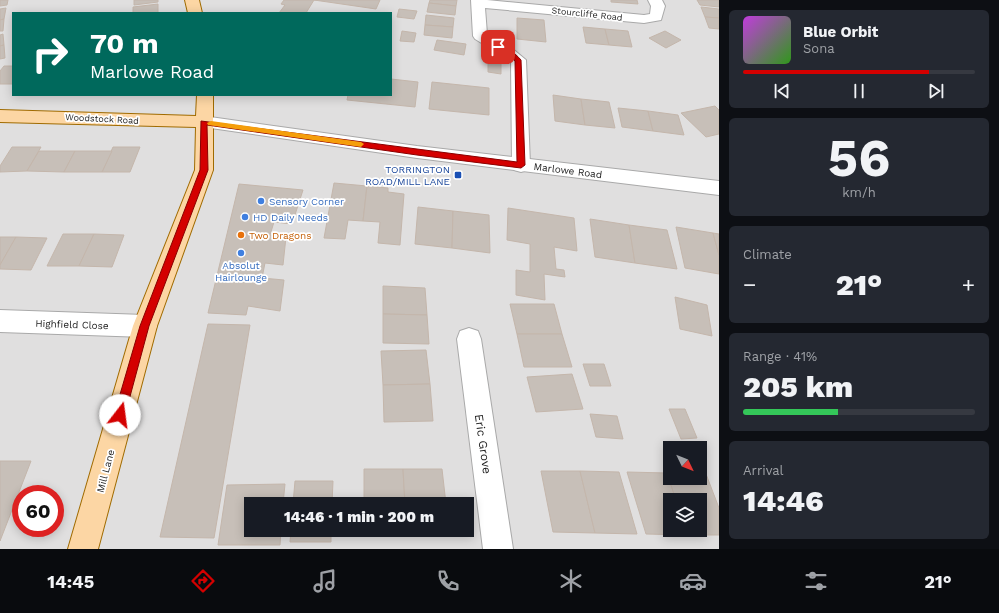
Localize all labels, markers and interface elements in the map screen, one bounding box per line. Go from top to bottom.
street label: Stourcliffe Road [551,5,623,23]
text: Blue Orbit [803,23,878,41]
text: 70 m [90,27,159,60]
icon: right [24,28,76,80]
pin [481,30,515,64]
icon: arrive [487,36,509,58]
text: Sona [803,41,835,56]
text: Marlowe Road [90,61,214,82]
icon: previous [771,80,793,102]
icon: pause [848,80,870,102]
icon: next [925,80,947,102]
street label: Woodstock Road [65,112,139,126]
text: 56 [828,128,890,189]
street label: Marlowe Road [533,161,603,180]
place label: TORRINGTON ROAD/MILL LANE [365,164,450,187]
marker: TORRINGTON ROAD/MILL LANE [453,170,463,180]
text: km/h [842,185,876,200]
marker: Sensory Corner [256,196,266,206]
place label: Sensory Corner [269,196,344,207]
marker: HD Daily Needs [240,212,250,222]
place label: HD Daily Needs [253,212,328,223]
marker: Two Dragons [236,230,246,240]
place label: Two Dragons [249,230,312,241]
text: Climate [743,247,792,262]
marker: Absolut Hairlounge [236,248,246,258]
place label: Absolut Hairlounge [215,260,267,283]
text: 21° [836,267,882,302]
text: − [743,272,756,297]
text: + [962,272,975,297]
street label: Highfield Close [35,318,109,331]
text: Range · 41% [743,349,817,364]
text: 205 km [743,369,853,404]
position arrow [99,394,141,436]
street label: Eric Grove [472,413,494,475]
north arrow [663,441,707,485]
map controls [663,441,707,537]
street label: Mill Lane [94,448,117,494]
text: Arrival [743,463,784,478]
text: 14:46 [743,483,824,518]
speed limit sign: 60 [12,485,64,537]
button: layers [663,493,707,537]
text: 14:46 · 1 min · 200 m [284,508,434,526]
icon: directions [189,567,217,595]
icon: music [311,567,339,595]
icon: phone [434,567,462,595]
icon: climate [557,567,585,595]
icon: car [679,567,707,595]
icon: filters [802,567,830,595]
text: 14:45 [47,571,94,592]
text: 21° [924,571,952,592]

